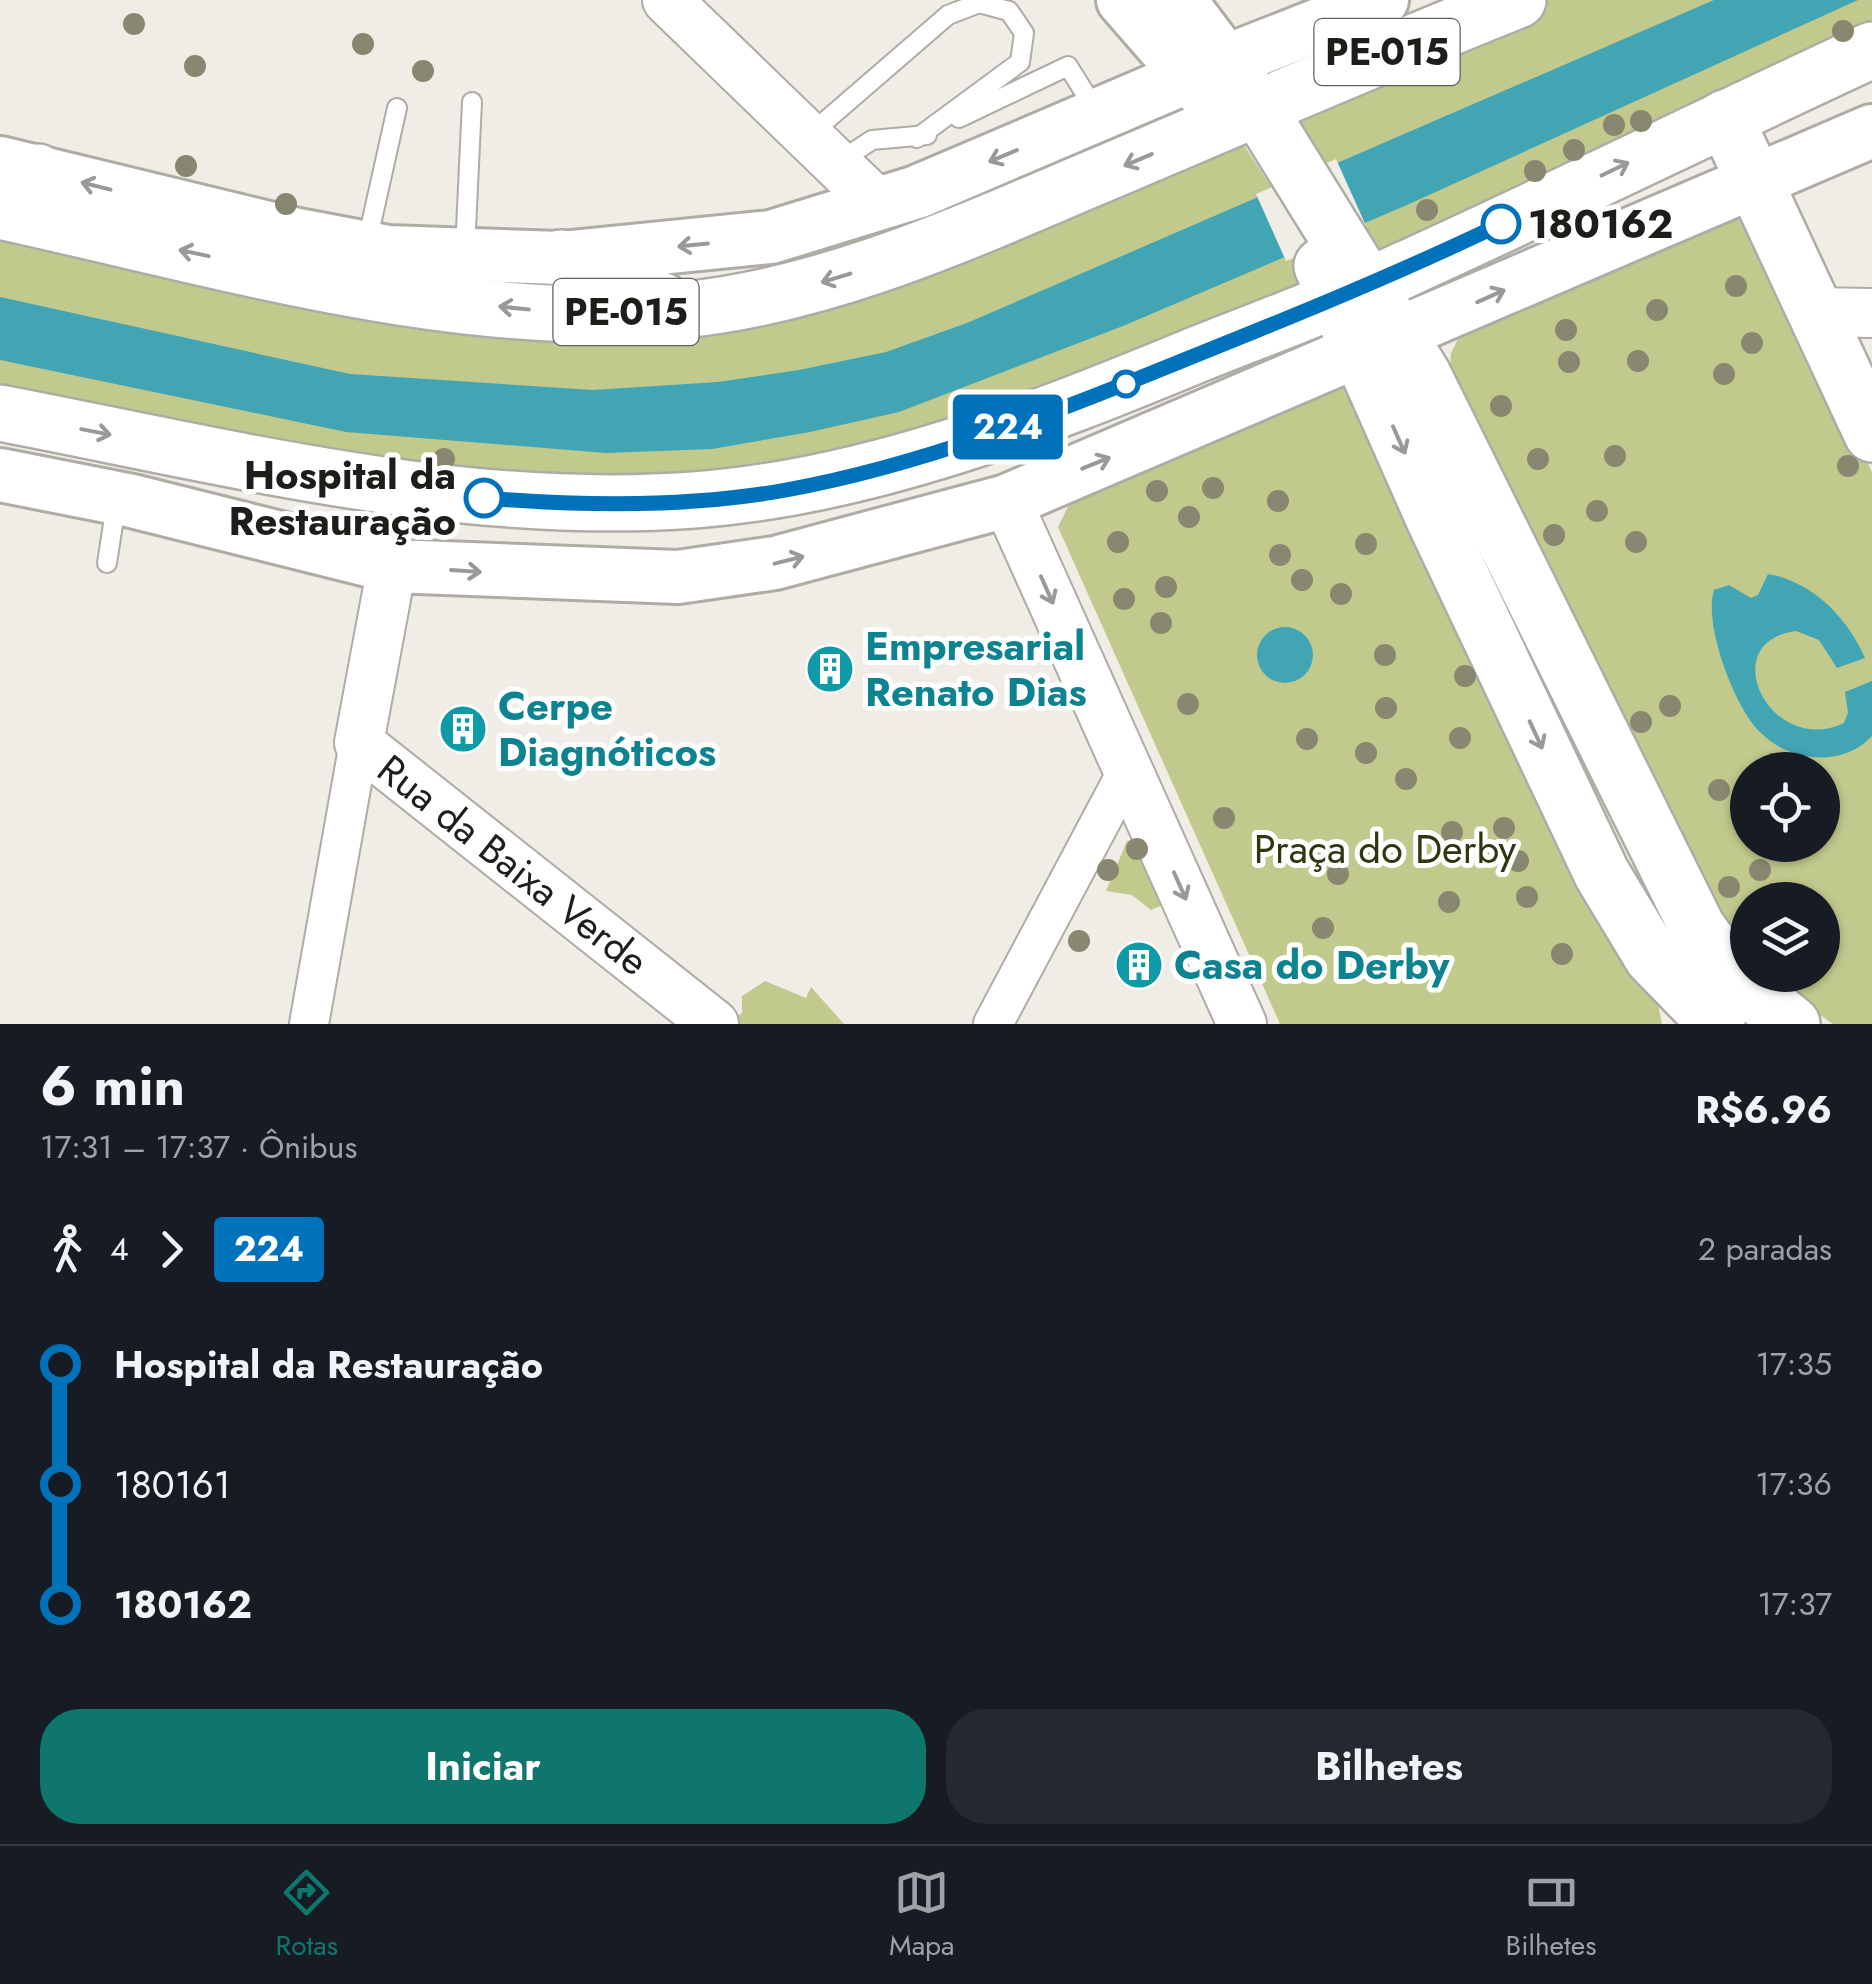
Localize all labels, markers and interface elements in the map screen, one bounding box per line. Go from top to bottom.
road number: PE-015 [1314,19,1460,85]
one-way arrow [988,148,1019,166]
one-way arrow [1123,152,1154,170]
one-way arrow [1599,159,1629,178]
one-way arrow [81,176,113,194]
place label: 180162 [1528,195,1673,253]
marker: 180162 [1482,205,1520,243]
one-way arrow [677,236,709,255]
one-way arrow [179,243,211,262]
one-way arrow [821,270,852,288]
road number: PE-015 [554,279,698,345]
one-way arrow [1475,286,1506,304]
one-way arrow [499,298,531,317]
unlabelled marker [1113,371,1139,397]
line badge: 224 [950,394,1066,460]
text: 224 [973,402,1043,452]
one-way arrow [79,423,111,442]
one-way arrow [1391,424,1409,455]
place label: Hospital da Restauração [229,446,456,550]
one-way arrow [1081,452,1111,470]
marker: Hospital da Restauração [465,479,503,517]
one-way arrow [772,550,804,568]
one-way arrow [449,562,481,581]
one-way arrow [1039,574,1057,605]
place label: Empresarial Renato Dias [865,617,1087,721]
building icon: Empresarial Renato Dias [804,643,856,695]
place label: Cerpe Diagnóticos [498,677,716,781]
building icon: Cerpe Diagnóticos [437,703,489,755]
one-way arrow [1527,719,1546,749]
street label: Rua da Baixa Verde [365,741,661,989]
map controls [1730,752,1840,992]
button: locate [1730,752,1840,862]
park label: Praça do Derby [1254,820,1517,878]
one-way arrow [1172,870,1190,901]
button: layers [1730,882,1840,992]
place label: Casa do Derby [1174,936,1450,994]
building icon: Casa do Derby [1113,939,1165,991]
text: 6 min [40,1046,185,1126]
text: R$6.96 [1695,1082,1832,1137]
text: 17:31 – 17:37 · Ônibus [40,1124,357,1170]
icon: walk [40,1222,95,1277]
icon: forward [144,1222,199,1277]
text: 224 [234,1224,304,1274]
text: 4 [110,1226,129,1272]
text: 2 paradas [1698,1226,1832,1272]
text: Hospital da Restauração [114,1337,543,1392]
text: 17:35 [1756,1341,1832,1387]
text: 180161 [114,1457,231,1512]
text: 17:36 [1755,1461,1832,1507]
text: 180162 [114,1577,252,1632]
text: 17:37 [1757,1581,1832,1627]
button: Iniciar [40,1709,926,1824]
button: Bilhetes [946,1709,1832,1824]
tab: Rotas [276,1865,338,1966]
tab: Mapa [889,1865,955,1966]
tab: Bilhetes [1506,1865,1596,1966]

